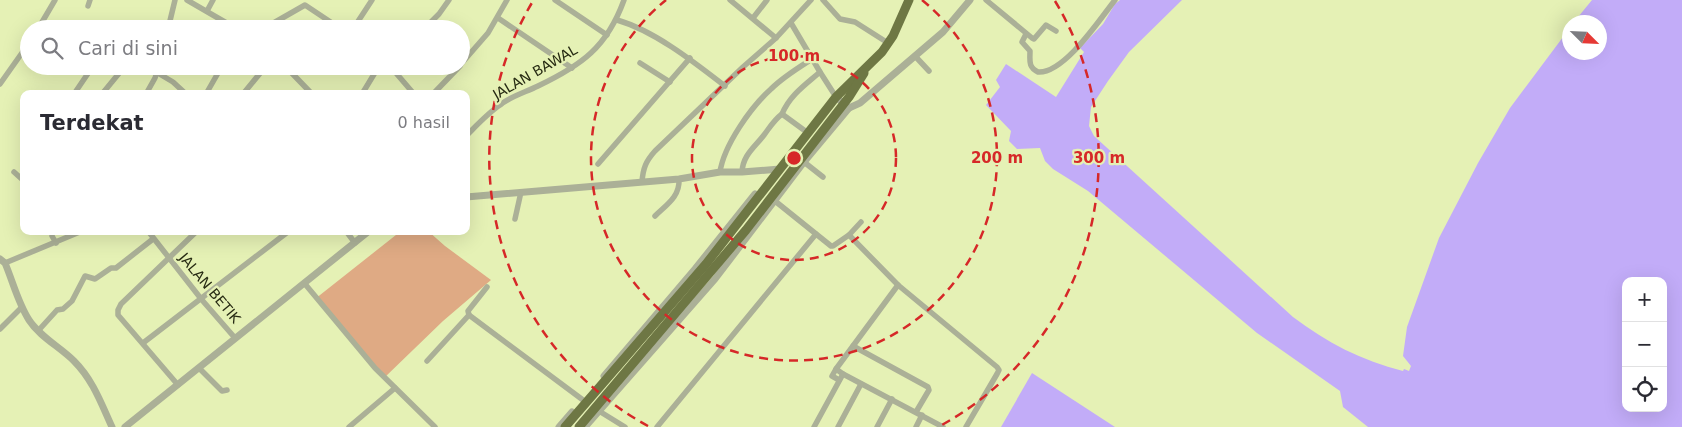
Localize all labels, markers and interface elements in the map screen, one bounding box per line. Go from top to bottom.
north arrow [1562,15,1607,60]
search box [20,20,470,75]
icon: search [38,34,66,62]
text: Cari di sini [78,37,178,59]
street label: JALAN BAWAL [489,41,580,103]
text: 100 m [768,47,820,65]
text: Terdekat [40,111,144,135]
text: 0 hasil [398,113,450,132]
centre of rings [785,149,803,167]
text: 200 m [971,149,1023,167]
text: 300 m [1073,149,1125,167]
street label: JALAN BETIK [175,249,244,327]
map controls [1622,277,1667,412]
button: + [1622,277,1667,322]
button: − [1622,322,1667,367]
button: locate [1622,367,1667,412]

